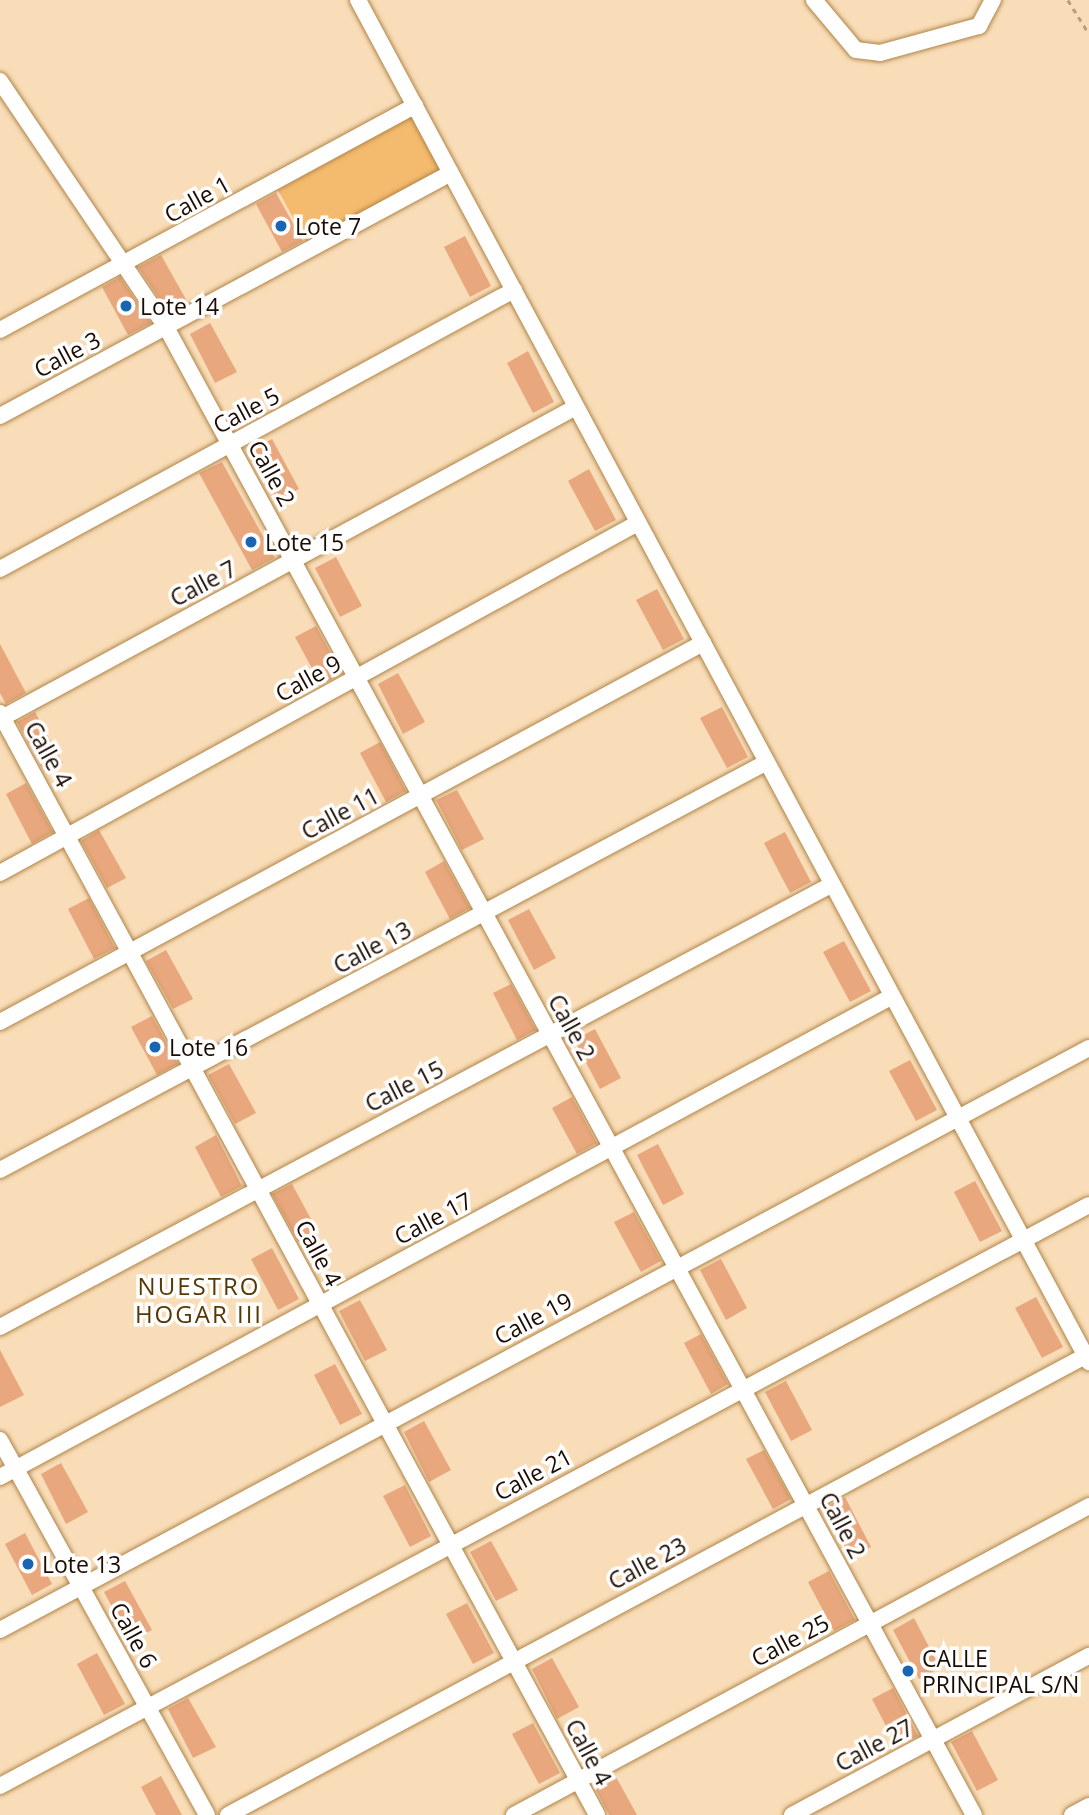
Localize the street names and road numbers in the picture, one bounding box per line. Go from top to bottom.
street label: Calle 1 [159,170,235,228]
street label: Calle 3 [29,325,105,383]
street label: Calle 5 [208,381,284,439]
street label: Calle 2 [243,435,301,511]
street label: Calle 7 [165,554,241,612]
street label: Calle 9 [270,649,346,707]
street label: Calle 4 [20,716,78,792]
street label: Calle 11 [296,781,384,845]
street label: Calle 13 [328,915,416,979]
street label: Calle 2 [543,989,601,1065]
street label: Calle 15 [360,1055,448,1117]
street label: Calle 17 [389,1186,477,1250]
street label: Calle 4 [290,1215,348,1291]
street label: Calle 19 [489,1286,577,1350]
street label: Calle 21 [489,1442,577,1506]
street label: Calle 2 [814,1487,872,1563]
street label: Calle 23 [603,1531,691,1595]
street label: Calle 6 [105,1597,163,1673]
street label: Calle 25 [746,1608,834,1672]
street label: Calle 27 [830,1713,918,1777]
street label: Calle 4 [560,1714,618,1790]

